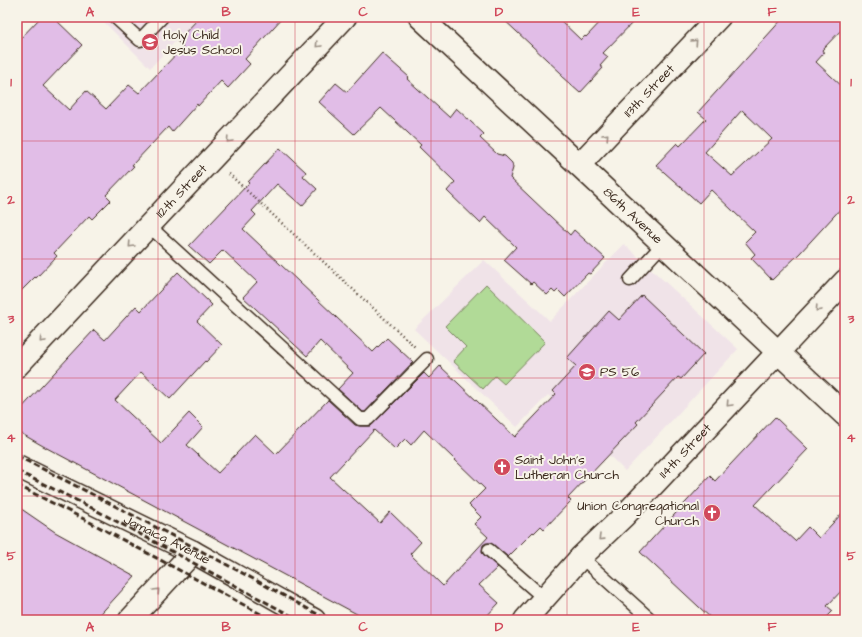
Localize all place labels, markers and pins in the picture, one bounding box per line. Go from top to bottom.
place label: Holy Child Jesus School [163,26,241,59]
school or university icon: Holy Child Jesus School [140,32,160,52]
school or university icon: PS 56 [577,362,597,382]
place label: PS 56 [600,363,639,381]
place label: Saint John's Lutheran Church [515,451,619,484]
church icon: Saint John's Lutheran Church [492,457,512,477]
place label: Union Congregational Church [577,497,700,530]
church icon: Union Congregational Church [702,503,722,523]

